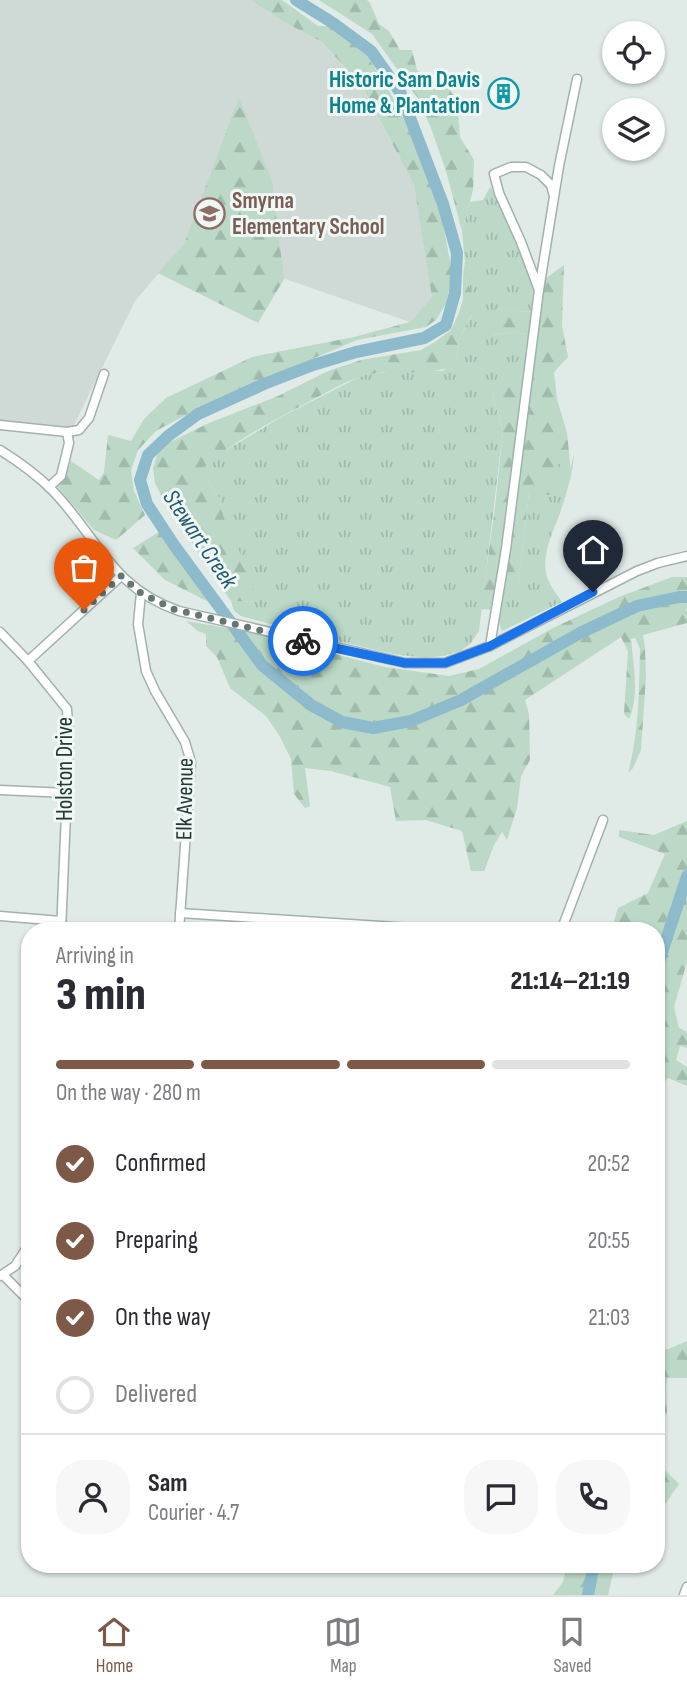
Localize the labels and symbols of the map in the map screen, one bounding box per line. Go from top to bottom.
place label: Historic Sam Davis Home & Plantation [329,66,480,120]
building icon: Historic Sam Davis Home & Plantation [486,76,520,110]
place label: Smyrna Elementary School [232,187,384,241]
school or university icon: Smyrna Elementary School [192,197,226,231]
water label: Stewart Creek [157,484,244,595]
pin [563,520,623,592]
pin [54,538,114,610]
courier [268,606,338,676]
street label: Holston Drive [51,717,79,821]
street label: Elk Avenue [170,758,200,840]

